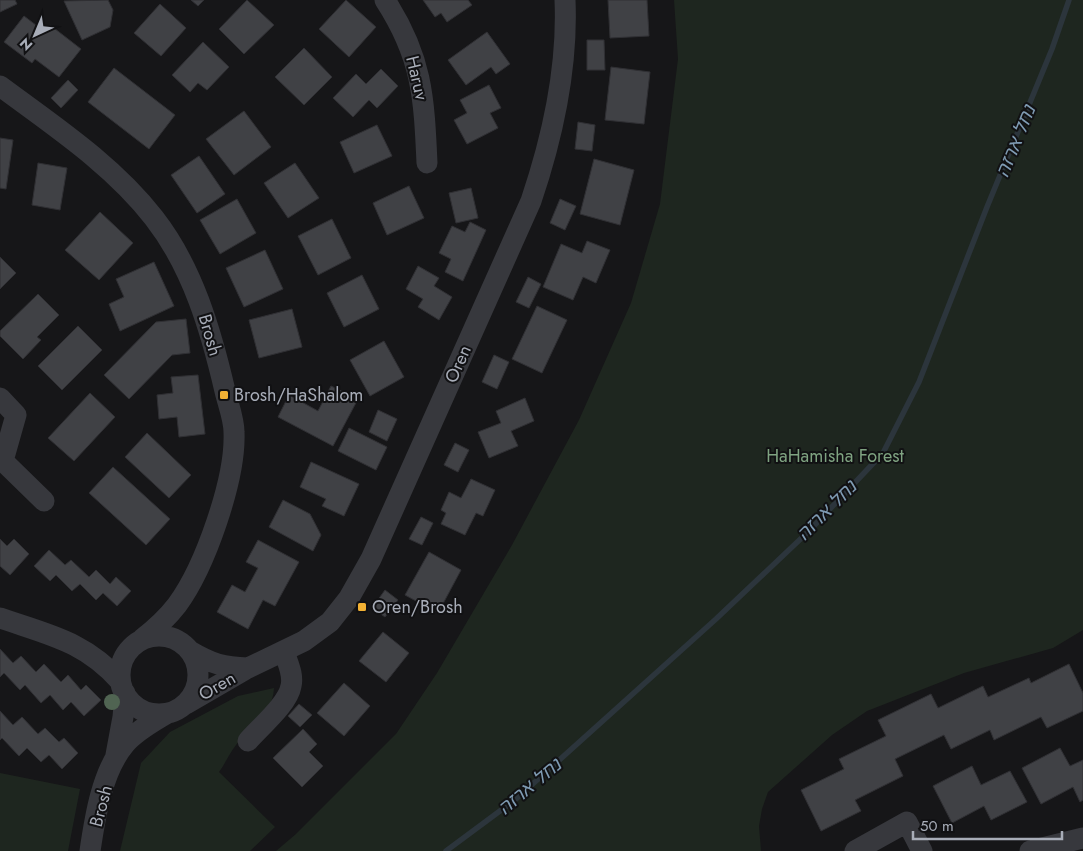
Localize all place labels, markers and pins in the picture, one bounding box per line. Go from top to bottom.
place label: Brosh/HaShalom [234,382,363,408]
marker: Brosh/HaShalom [218,389,230,401]
place label: Oren/Brosh [372,594,463,620]
marker: Oren/Brosh [356,601,368,613]

